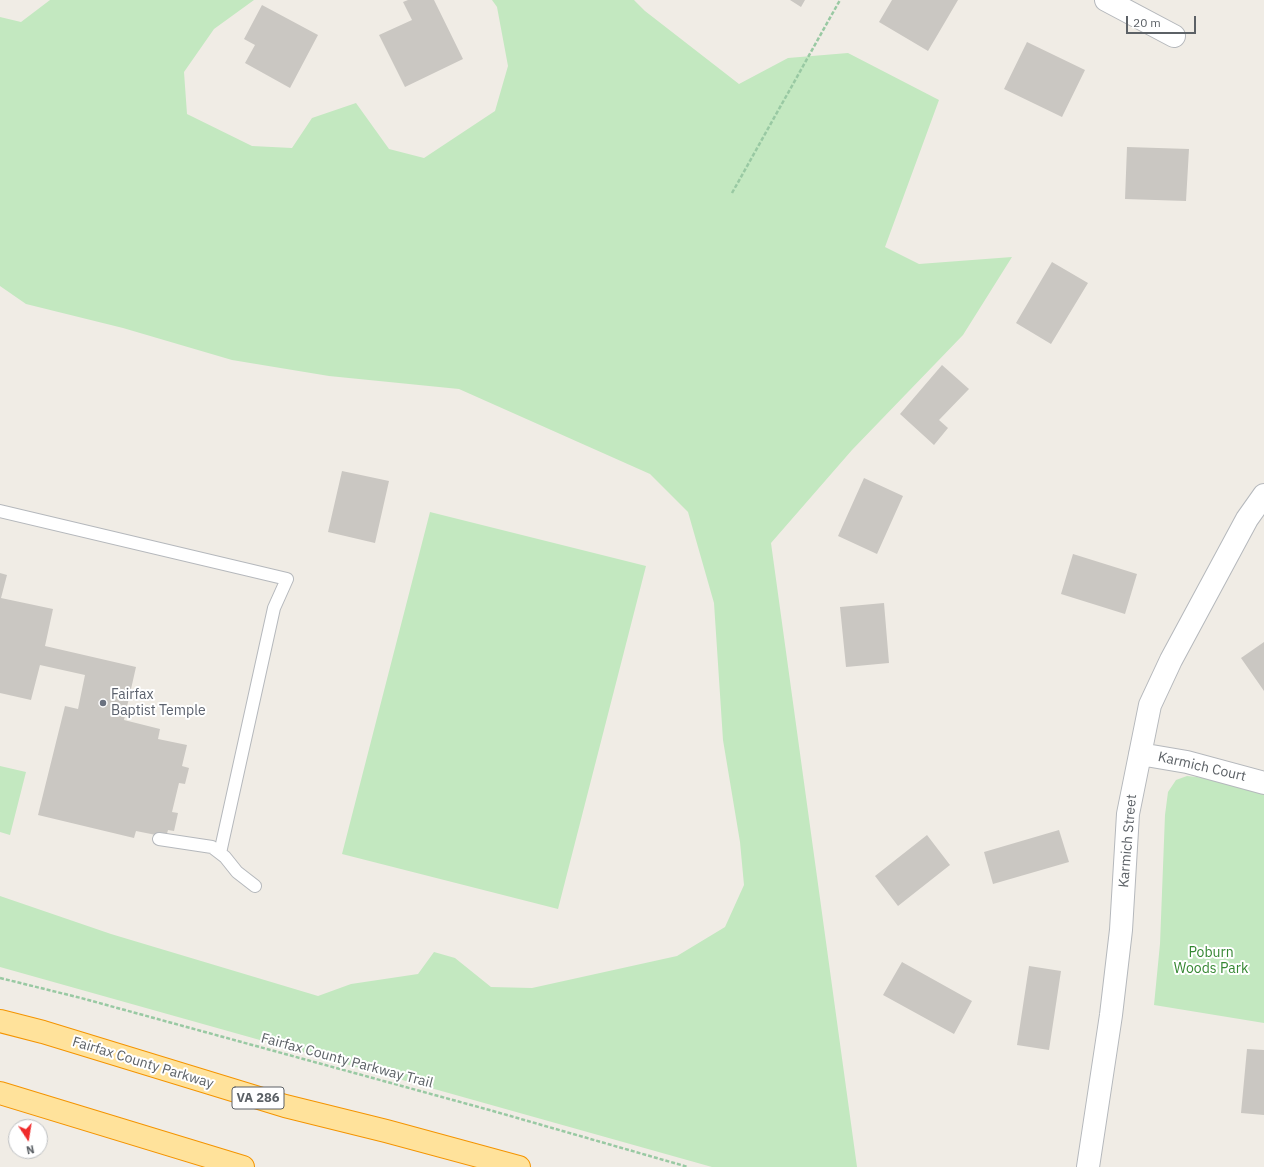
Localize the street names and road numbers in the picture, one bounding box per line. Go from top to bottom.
street label: Karmich Court [1156,749,1248,785]
street label: Karmich Street [1116,794,1140,888]
street label: Fairfax County Parkway Trail [259,1030,435,1092]
street label: Fairfax County Parkway [70,1034,216,1092]
road number: VA 286 [232,1087,284,1109]

